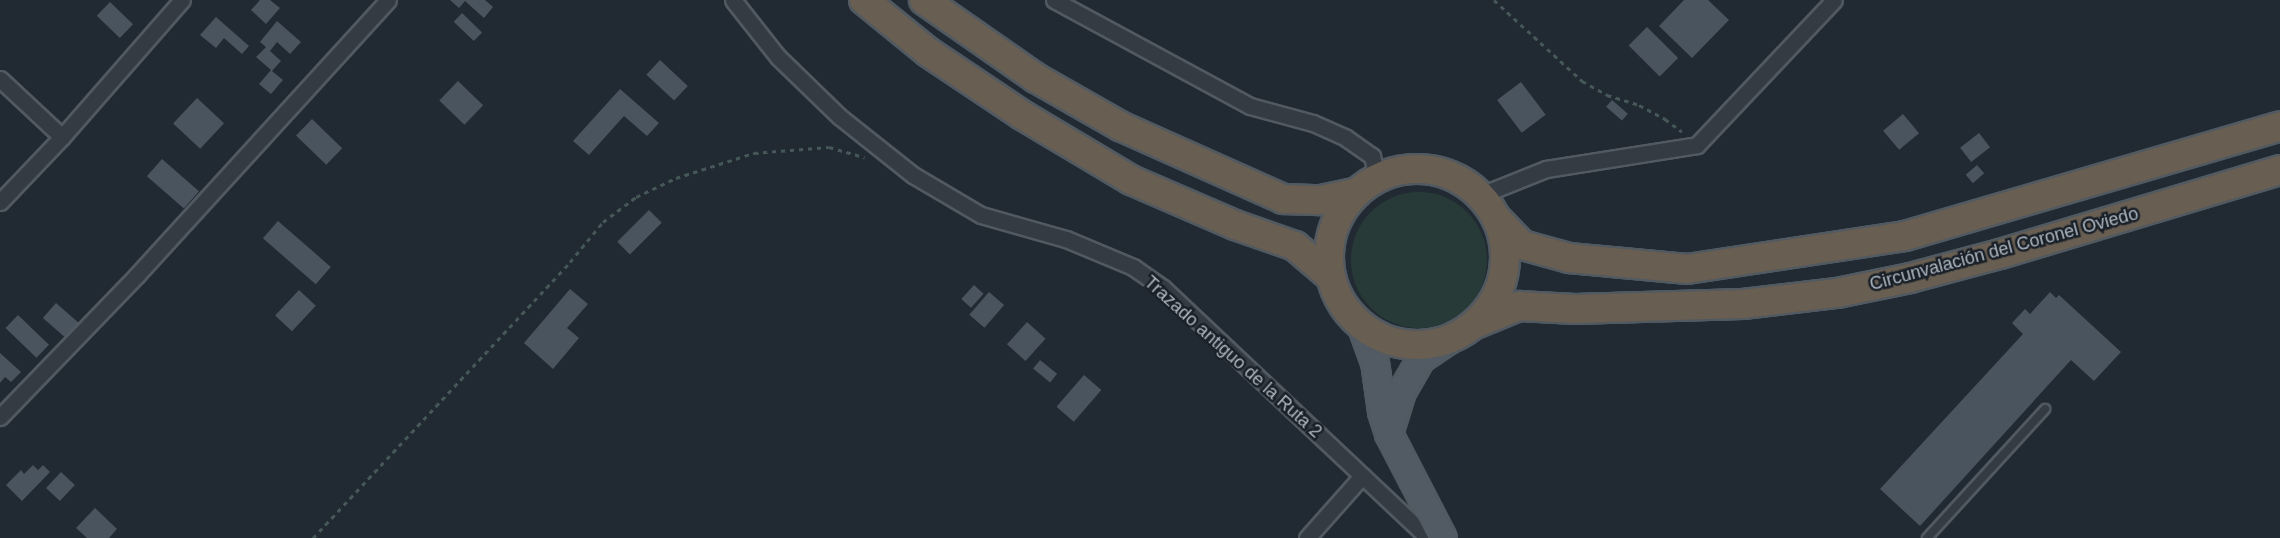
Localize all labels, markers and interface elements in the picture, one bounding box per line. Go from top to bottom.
street label: Circunvalación del Coronel Oviedo [1867,203,2141,295]
street label: Trazado antiguo de la Ruta 2 [1140,272,1326,442]

